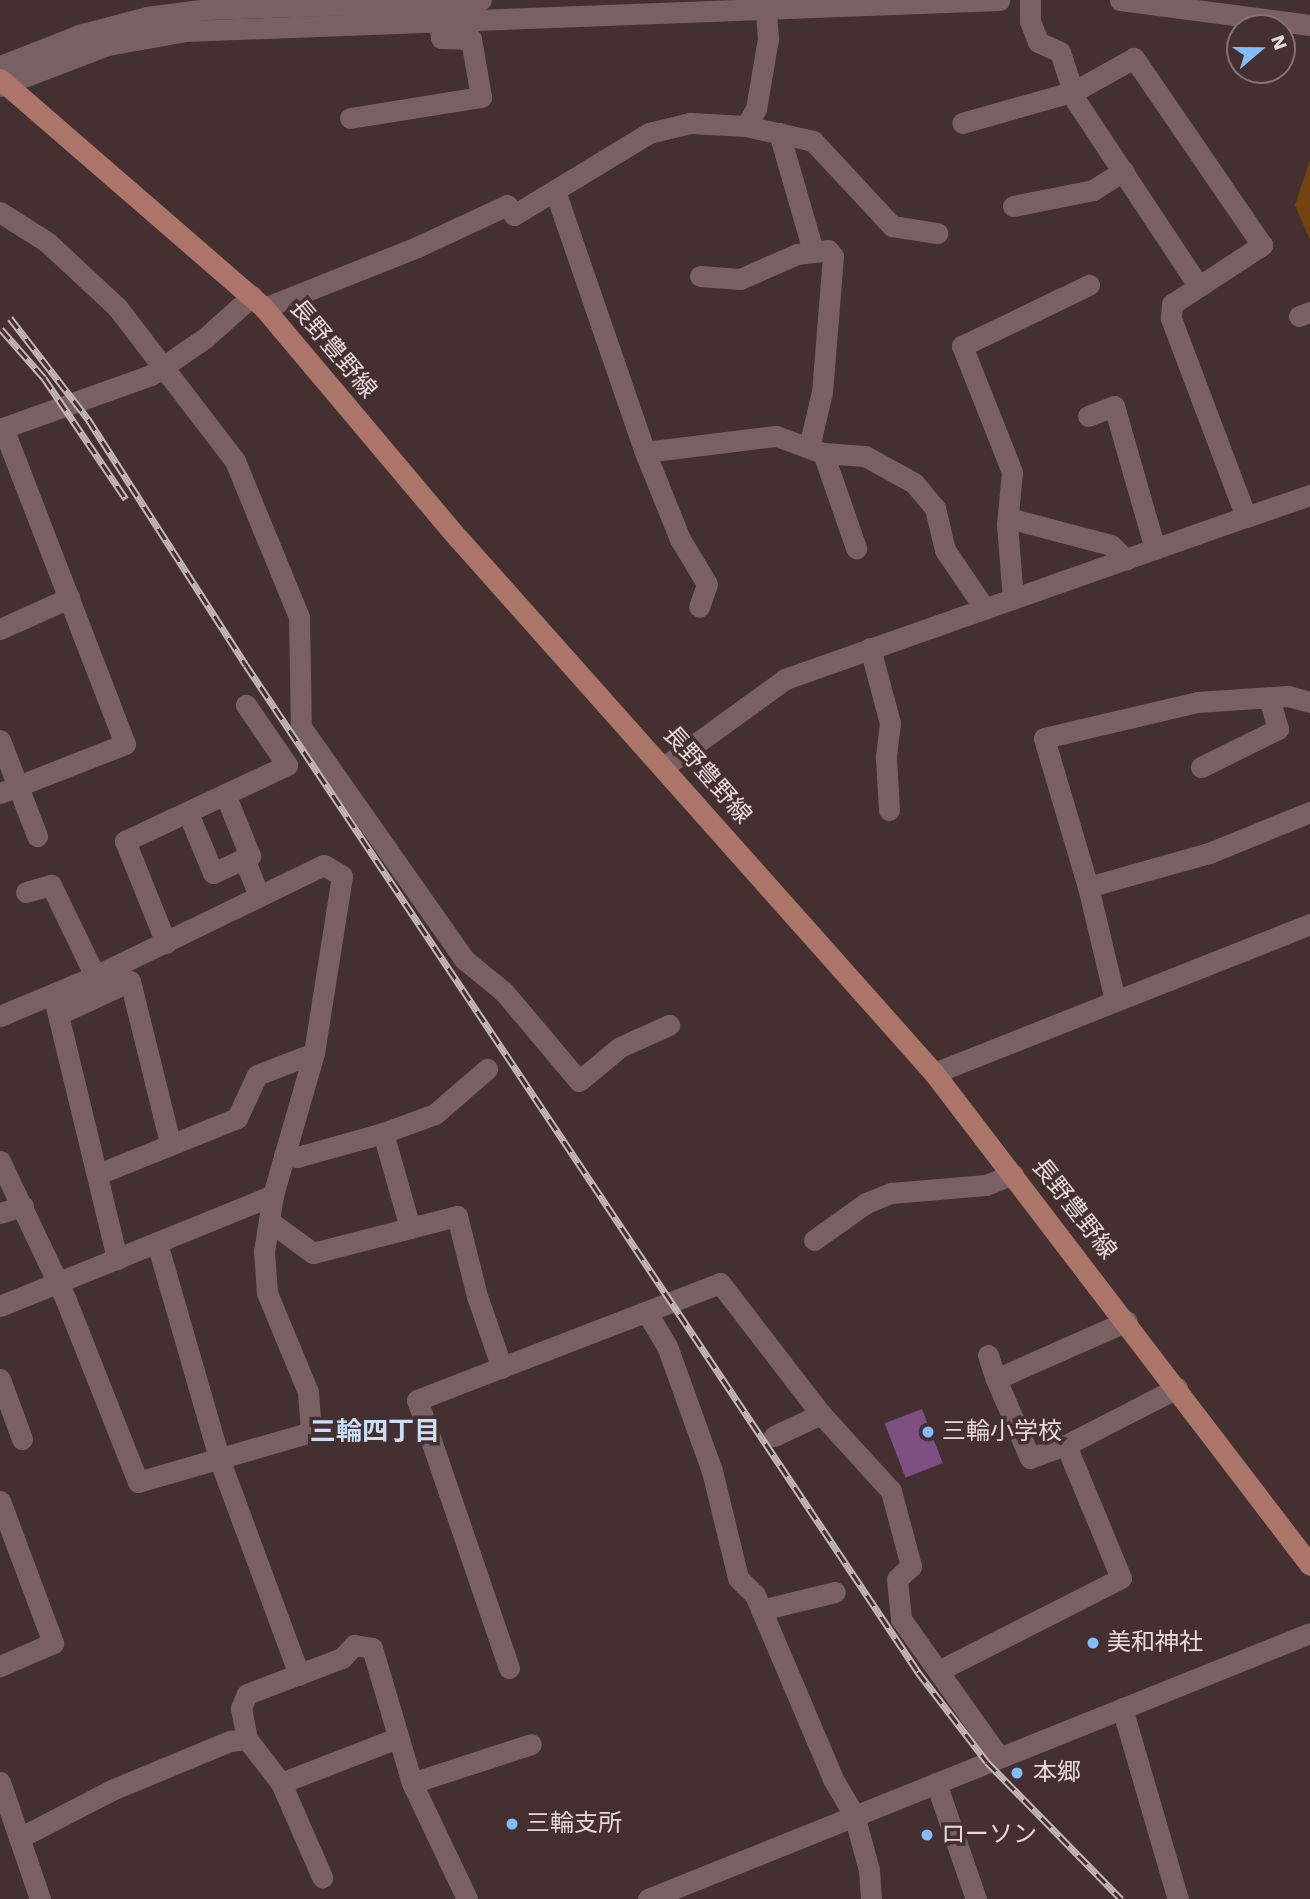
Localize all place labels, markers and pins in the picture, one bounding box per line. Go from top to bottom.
place label: 三輪小学校 [942,1418,1062,1446]
marker: 三輪小学校 [920,1424,936,1440]
place label: 美和神社 [1107,1629,1203,1657]
marker: 美和神社 [1085,1635,1101,1651]
place label: 本郷 [1033,1759,1081,1787]
marker: 本郷 [1007,1763,1027,1783]
place label: 三輪支所 [526,1810,622,1838]
marker: 三輪支所 [504,1816,520,1832]
place label: ローソン [941,1821,1037,1849]
marker: ローソン [919,1827,935,1843]

